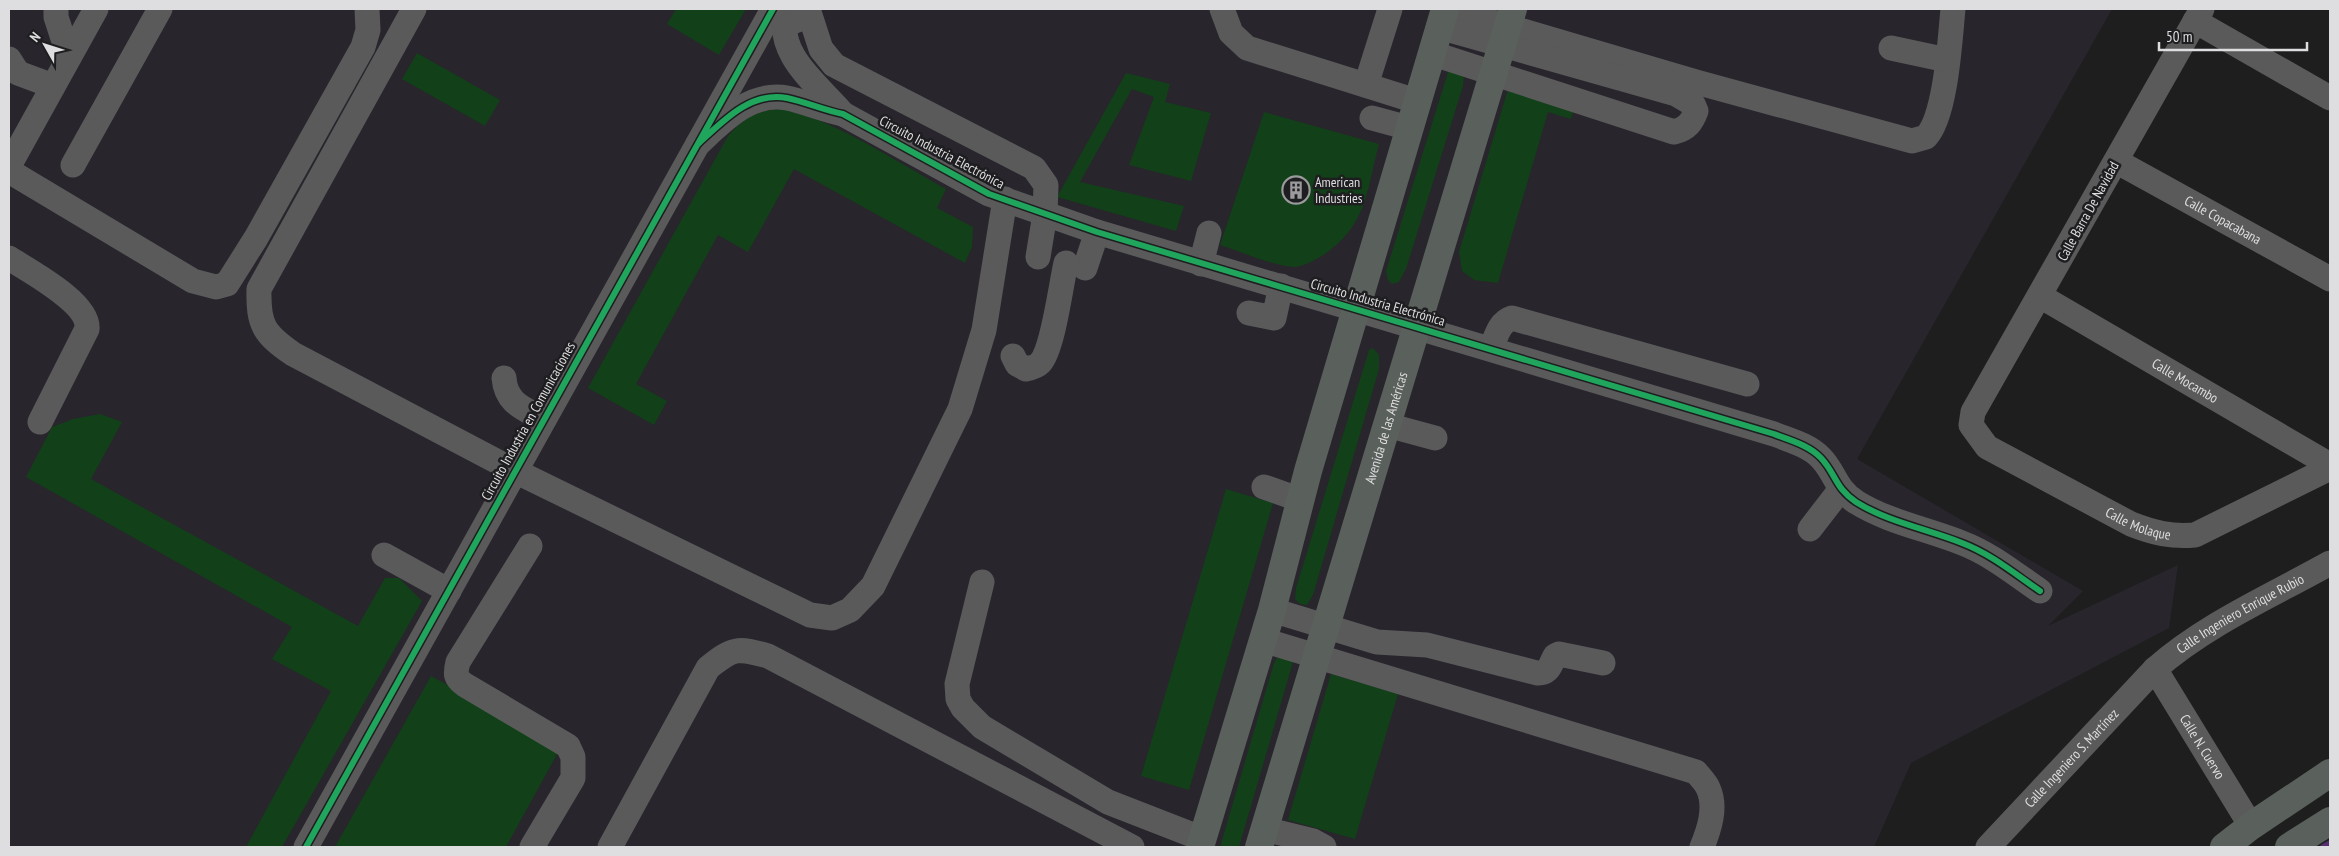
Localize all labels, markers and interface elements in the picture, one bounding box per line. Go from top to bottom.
north arrow [20,20,70,70]
scale bar [2159,20,2306,52]
text: 50 m [2166,27,2192,46]
text: N [26,28,44,45]
street label: Circuito Industria Electrónica [876,111,1008,193]
street label: Calle Barra De Navidad [2053,158,2123,264]
place label: American Industries [1315,173,1363,207]
building icon: American Industries [1281,175,1311,205]
street label: Calle Copacabana [2181,192,2264,248]
street label: Circuito Industria Electrónica [1309,274,1447,330]
street label: Circuito Industria en Comunicaciones [477,338,579,503]
street label: Calle Mocambo [2149,354,2222,407]
street label: Avenida de las Américas [1361,369,1412,486]
street label: Calle Molaque [2102,503,2172,544]
street label: Calle Ingeniero Enrique Rubio [2173,570,2307,658]
street label: Calle Ingeniero S. Martínez [2021,705,2122,811]
street label: Calle N. Cuervo [2176,711,2229,782]

